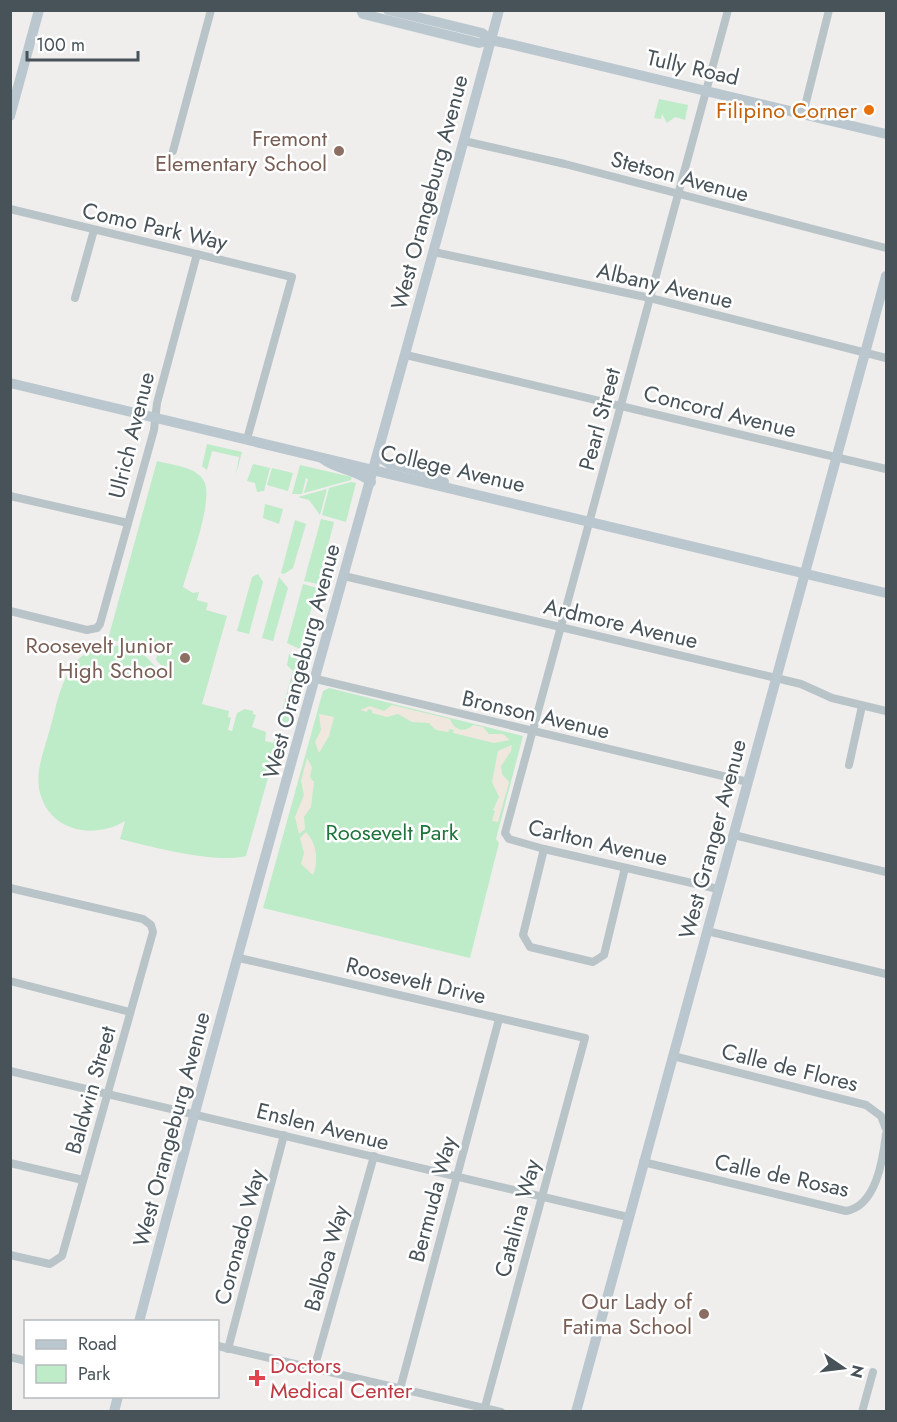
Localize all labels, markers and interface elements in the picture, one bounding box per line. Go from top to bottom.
scale bar [27,24,138,62]
text: 100 m [36,32,85,58]
street label: Tully Road [644,41,742,93]
street label: West Orangeburg Avenue [382,71,476,313]
place label: Filipino Corner [716,94,857,126]
marker: Filipino Corner [862,103,876,117]
place label: Fremont Elementary School [155,122,328,179]
street label: Stetson Avenue [608,142,752,210]
marker: Fremont Elementary School [332,144,346,158]
street label: Como Park Way [79,194,231,258]
street label: Albany Avenue [594,254,736,316]
street label: Pearl Street [570,363,628,474]
street label: Ulrich Avenue [100,368,162,502]
street label: Concord Avenue [640,377,800,445]
street label: College Avenue [378,436,528,500]
street label: West Orangeburg Avenue [254,540,348,782]
street label: Ardmore Avenue [541,590,701,656]
place label: Roosevelt Junior High School [26,629,173,686]
marker: Roosevelt Junior High School [178,651,192,665]
street label: Bronson Avenue [459,681,613,747]
street label: West Granger Avenue [670,736,754,942]
street label: Carlton Avenue [525,810,671,874]
park label: Roosevelt Park [325,816,459,848]
street label: Roosevelt Drive [343,948,489,1012]
street label: West Orangeburg Avenue [124,1008,218,1250]
street label: Baldwin Street [56,1022,124,1158]
street label: Calle de Flores [718,1035,862,1099]
street label: Enslen Avenue [253,1094,393,1158]
street label: Bermuda Way [400,1132,464,1266]
street label: Calle de Rosas [712,1145,852,1205]
street label: Catalina Way [486,1155,548,1280]
street label: Coronado Way [206,1165,273,1308]
street label: Balboa Way [296,1201,357,1315]
place label: Our Lady of Fatima School [563,1285,693,1342]
marker: Our Lady of Fatima School [697,1307,711,1321]
legend [24,1320,219,1398]
text: Road [78,1331,117,1357]
north arrow [813,1338,873,1398]
place label: Doctors Medical Center [270,1349,413,1406]
text: Park [78,1361,110,1387]
text: N [844,1363,870,1380]
marker: Doctors Medical Center [248,1369,266,1387]

